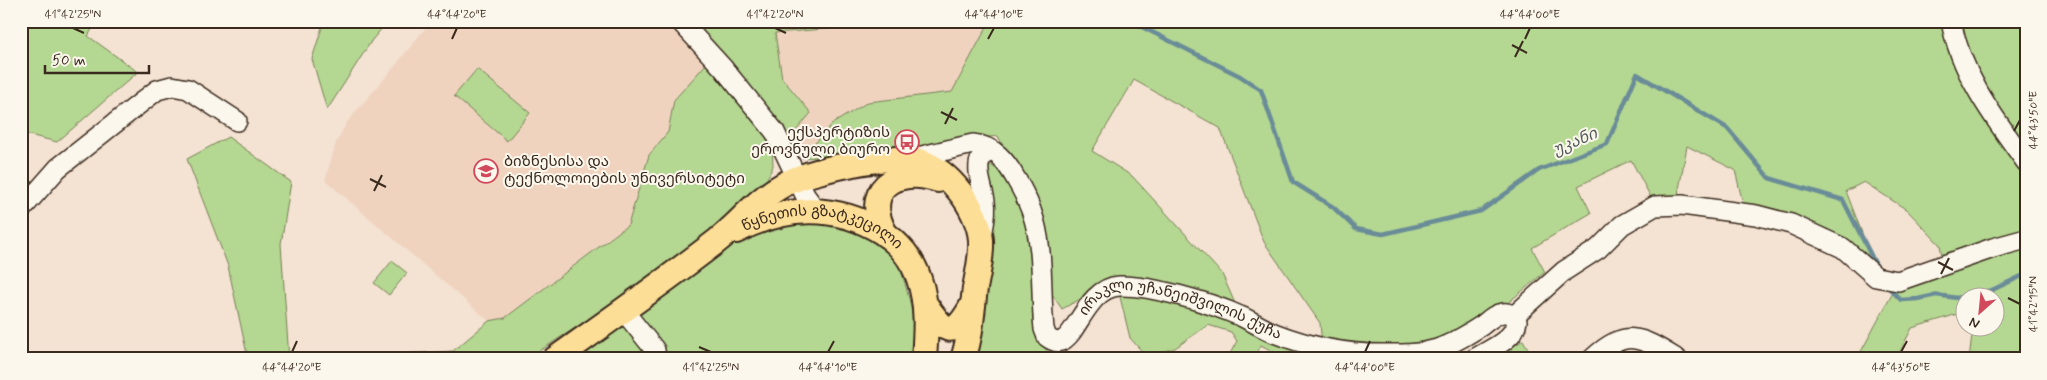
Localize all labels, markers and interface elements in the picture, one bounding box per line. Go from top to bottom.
text: 41°42'25"N [45,7,101,23]
text: 44°44'20"E [427,7,487,23]
text: 41°42'20"N [746,7,804,23]
text: 44°44'10"E [965,7,1023,23]
text: 44°44'00"E [1500,7,1560,23]
scale bar [45,42,149,74]
text: 50 m [52,51,86,71]
text: 44°43'50"E [2026,91,2042,149]
place label: ექსპერტიზის ეროვნული ბიურო [751,123,890,160]
water label: უკანი [1550,123,1601,161]
bus stop icon: ექსპერტიზის ეროვნული ბიურო [894,129,920,155]
place label: ბიზნესისა და ტექნოლოიების უნივერსიტეტი [504,152,745,189]
school or university icon: ბიზნესისა და ტექნოლოიების უნივერსიტეტი [473,158,499,184]
street label: წყნეთის გზატკეცილი [739,201,907,254]
street label: ირაკლი უჩანეიშვილის ქუჩა [1074,275,1284,345]
text: 41°42'15"N [2026,276,2042,332]
north arrow [1954,288,2004,338]
text: N [1966,313,1983,333]
text: 44°44'20"E [262,360,322,376]
text: 41°42'25"N [683,360,739,376]
text: 44°44'10"E [799,360,857,376]
text: 44°44'00"E [1335,360,1395,376]
text: 44°43'50"E [1872,360,1930,376]

